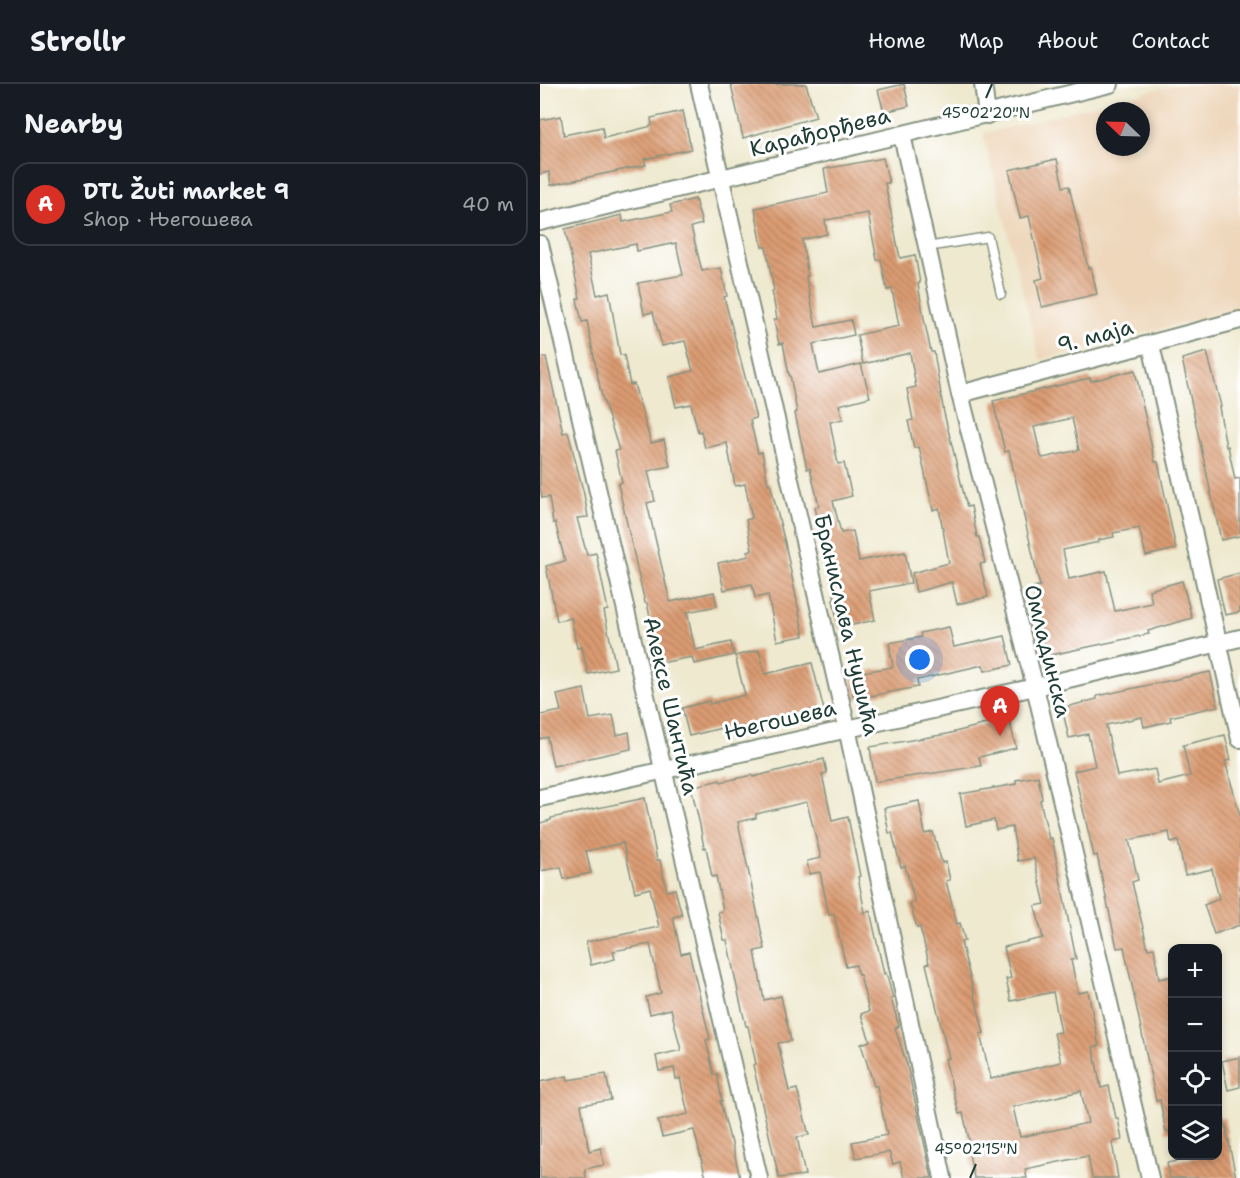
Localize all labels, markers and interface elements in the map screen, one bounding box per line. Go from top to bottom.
text: Strollr [30,22,126,60]
text: Home [868,27,926,55]
text: Map [959,27,1004,55]
text: About [1037,27,1098,55]
text: Contact [1131,27,1210,55]
street label: Карађорђева [747,100,894,163]
north arrow [1096,102,1150,156]
text: 45°02'20"N [942,103,1030,123]
text: Nearby [24,106,123,141]
text: DTL Žuti market 9 [83,177,289,206]
text: A [38,191,53,217]
text: 40 m [462,191,514,217]
text: Shop · Његошева [83,206,253,232]
street label: 9. маја [1054,312,1137,360]
street label: Бранислава Нушића [807,511,887,739]
street label: Омладинска [1017,581,1079,721]
street label: Алексе Шантића [636,614,706,798]
your location [905,645,934,674]
pin: A [980,686,1020,736]
street label: Његошева [721,693,839,747]
map controls [1168,944,1222,1160]
button: + [1168,944,1222,998]
button: − [1168,998,1222,1052]
button: locate [1168,1052,1222,1106]
button: layers [1168,1106,1222,1160]
text: 45°02'15"N [934,1139,1018,1159]

